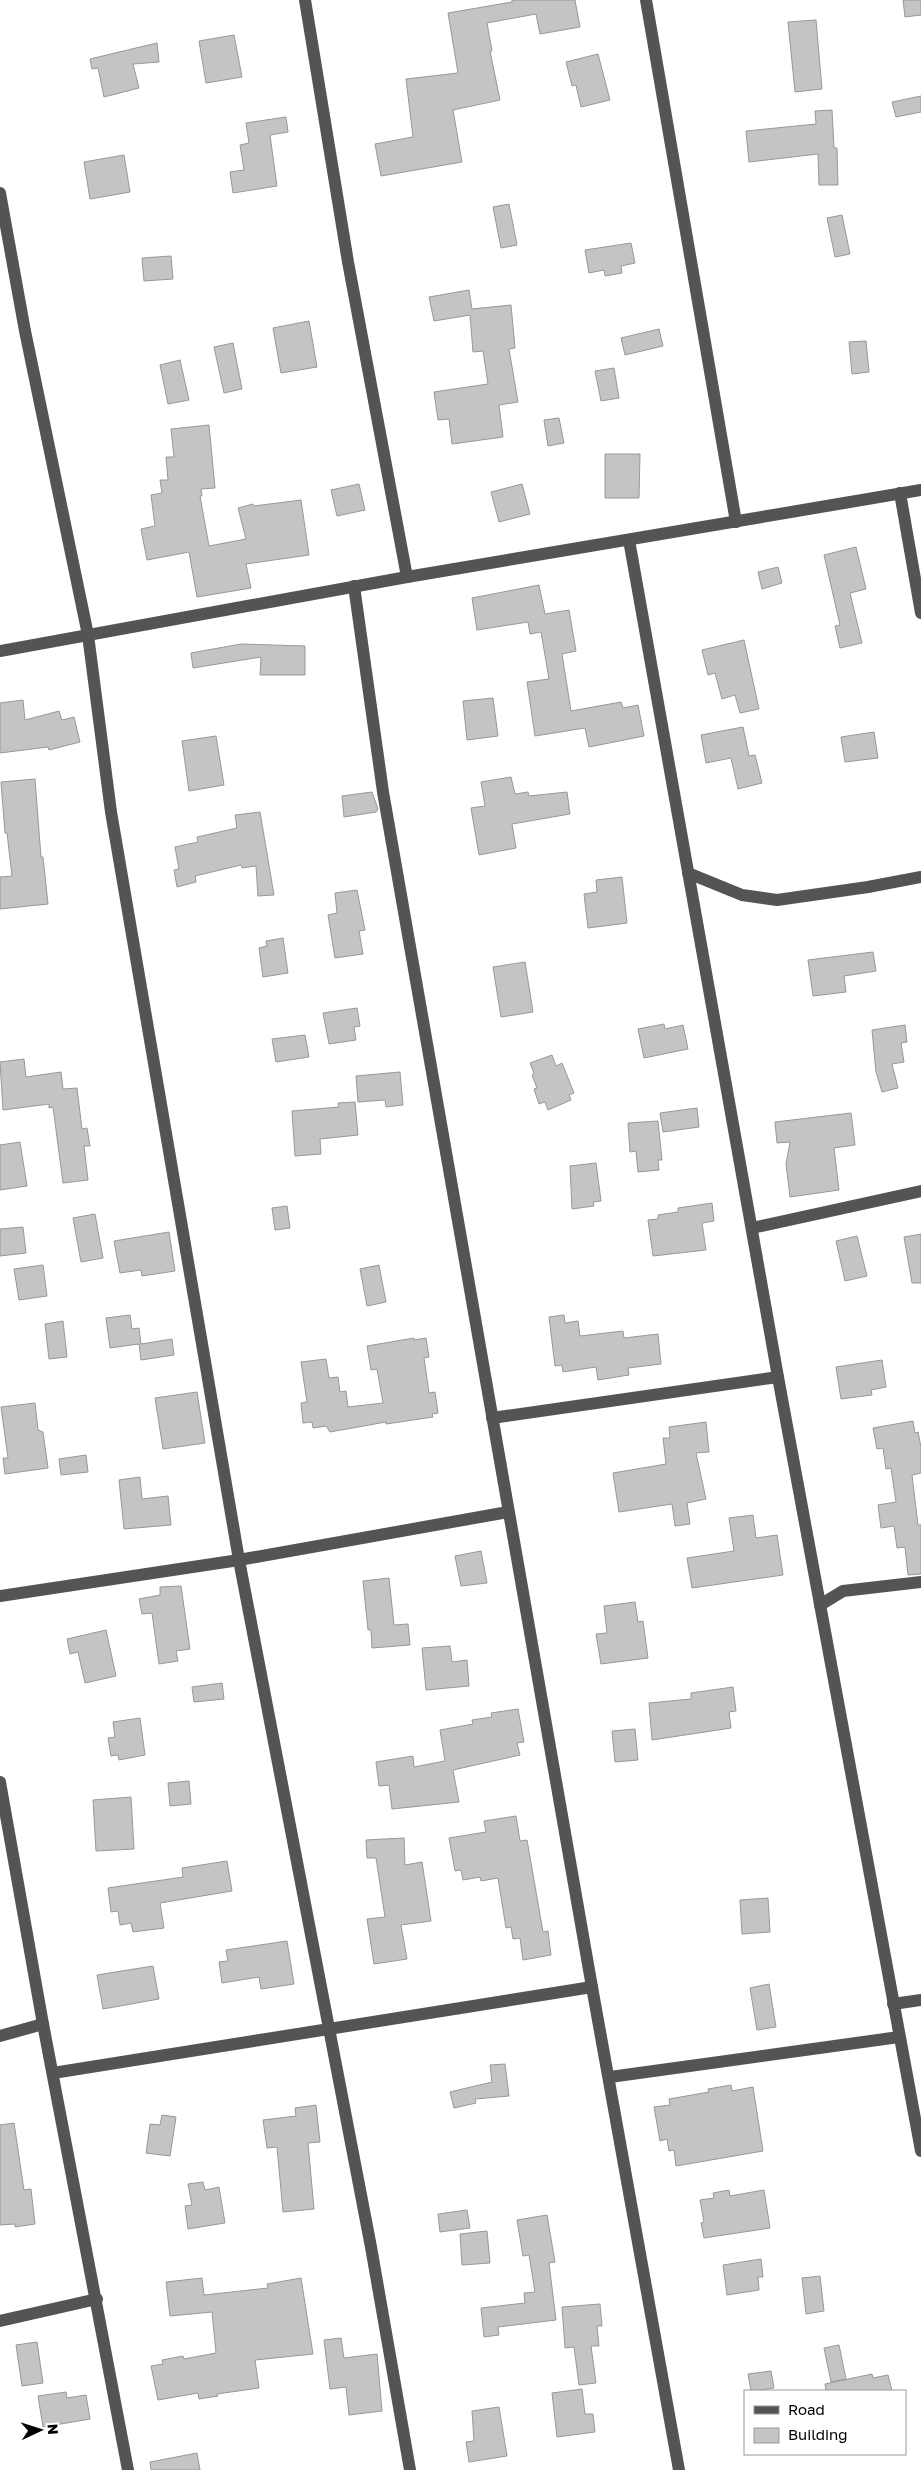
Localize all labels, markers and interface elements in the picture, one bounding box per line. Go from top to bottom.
legend [744,2390,906,2455]
text: Road [788,2400,825,2418]
north arrow [15,2405,65,2455]
text: N [45,2423,62,2435]
text: Building [788,2425,848,2443]

